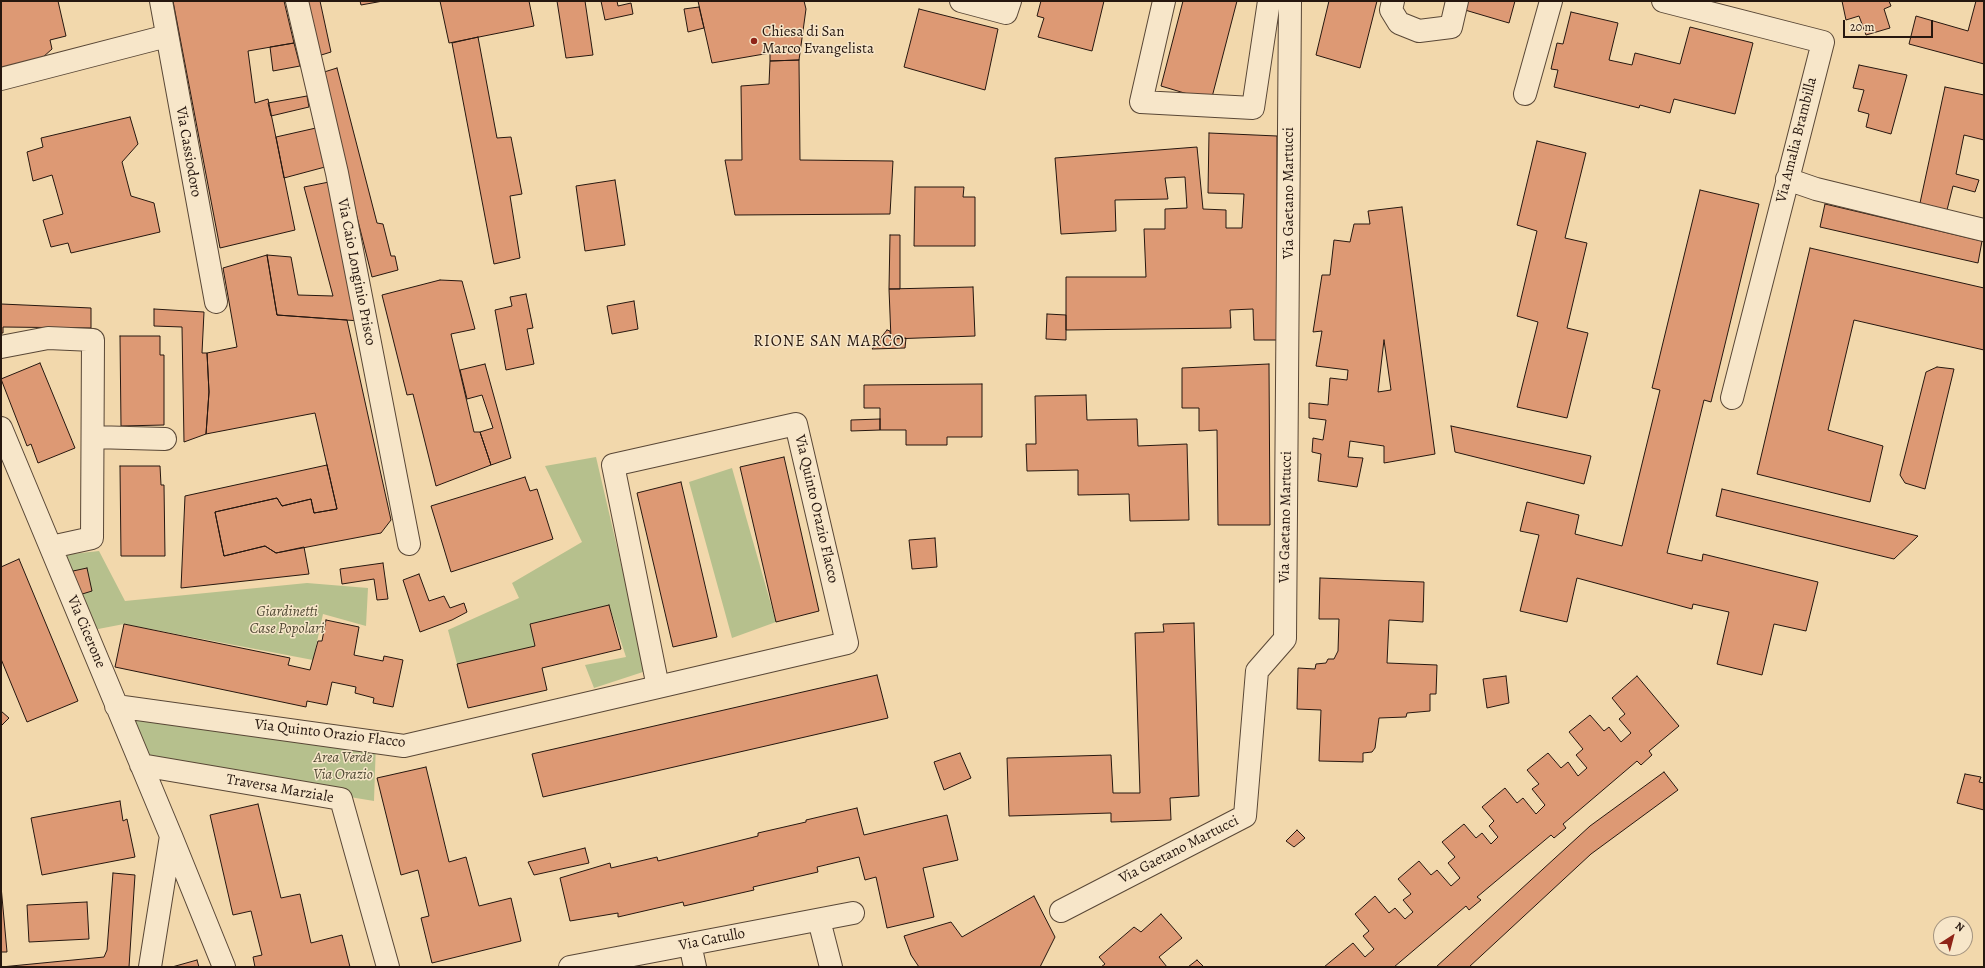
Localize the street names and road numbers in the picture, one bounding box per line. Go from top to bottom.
street label: Via Amalia Brambilla [1773,75,1821,205]
street label: Via Cassiodoro [171,105,205,199]
street label: Via Gaetano Martucci [1280,127,1298,259]
street label: Via Caio Longinio Prisco [333,197,379,347]
street label: Via Quinto Orazio Flacco [790,433,842,585]
street label: Via Gaetano Martucci [1276,451,1296,583]
street label: Via Cicerone [63,593,109,671]
street label: Via Quinto Orazio Flacco [254,716,406,752]
street label: Traversa Marziale [225,771,335,807]
street label: Via Gaetano Martucci [1116,812,1242,888]
street label: Via Catullo [677,925,747,955]

